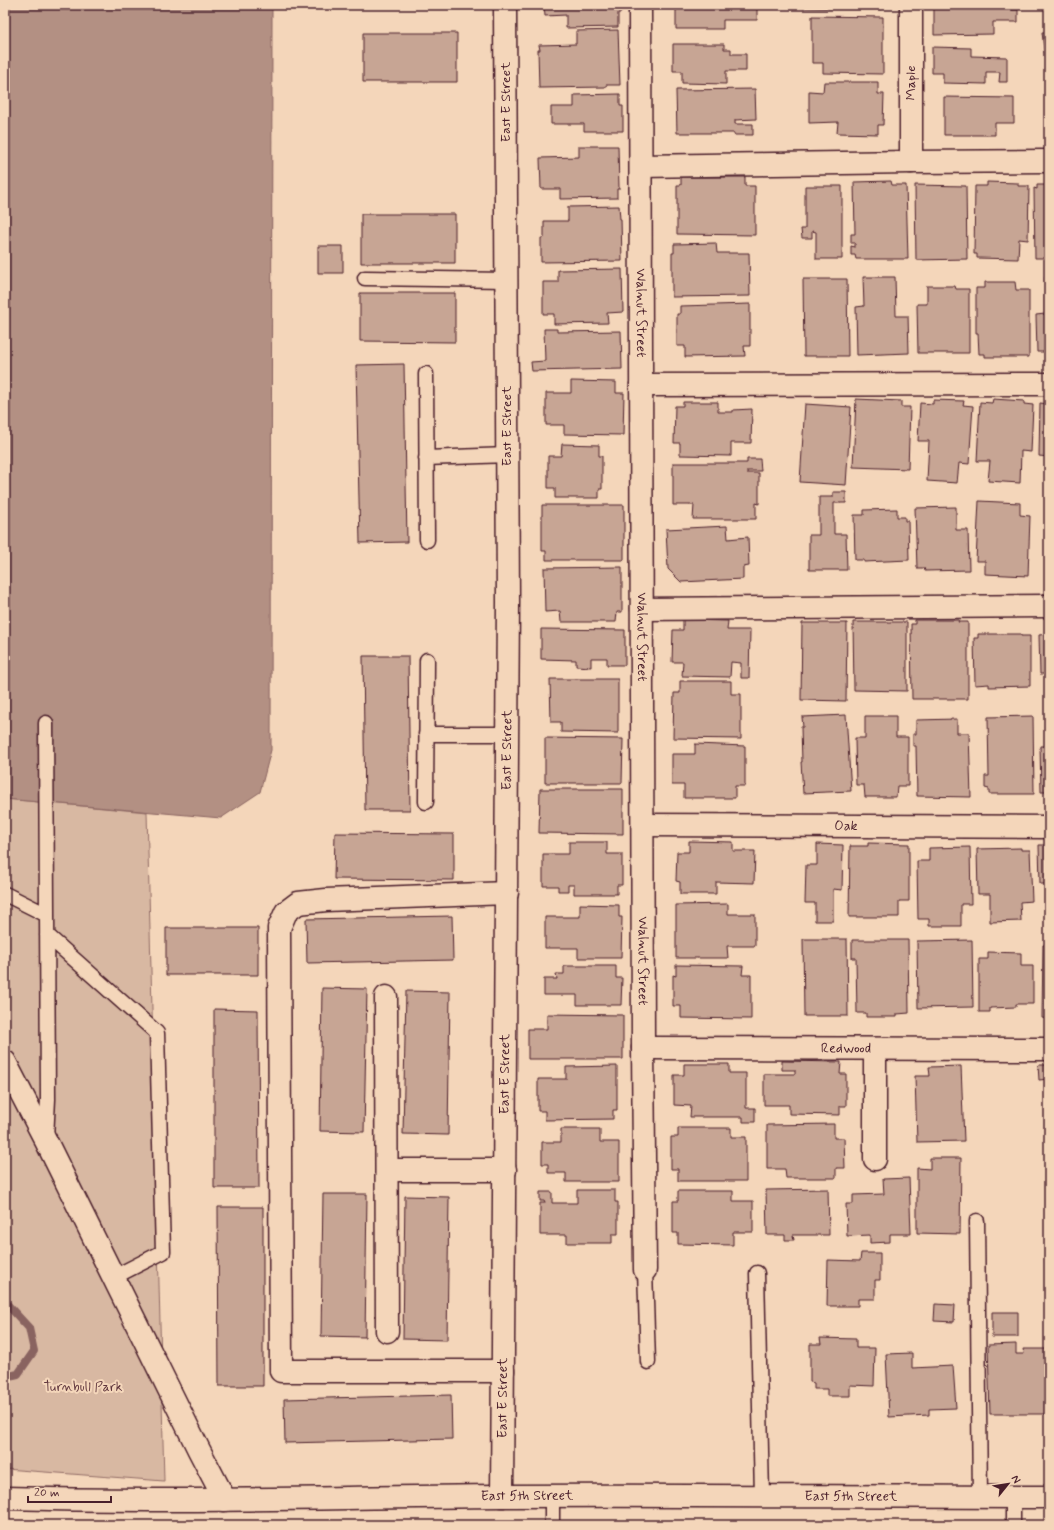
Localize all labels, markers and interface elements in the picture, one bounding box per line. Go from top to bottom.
street label: East E Street [497,61,515,142]
street label: Maple [902,66,920,100]
street label: Walnut Street [632,269,650,357]
street label: East E Street [498,385,516,466]
street label: Walnut Street [633,593,651,681]
street label: East E Street [498,709,516,790]
street label: Oak [834,817,858,835]
street label: Walnut Street [634,917,652,1005]
street label: East E Street [496,1033,514,1114]
street label: Redwood [821,1039,871,1058]
street label: East E Street [493,1357,512,1438]
park label: Turnbull Park [44,1378,122,1396]
north arrow [988,1464,1028,1504]
text: N [1008,1473,1024,1486]
scale bar [28,1478,111,1504]
text: 20 m [34,1485,60,1501]
street label: East 5th Street [481,1487,574,1505]
street label: East 5th Street [805,1487,898,1506]

